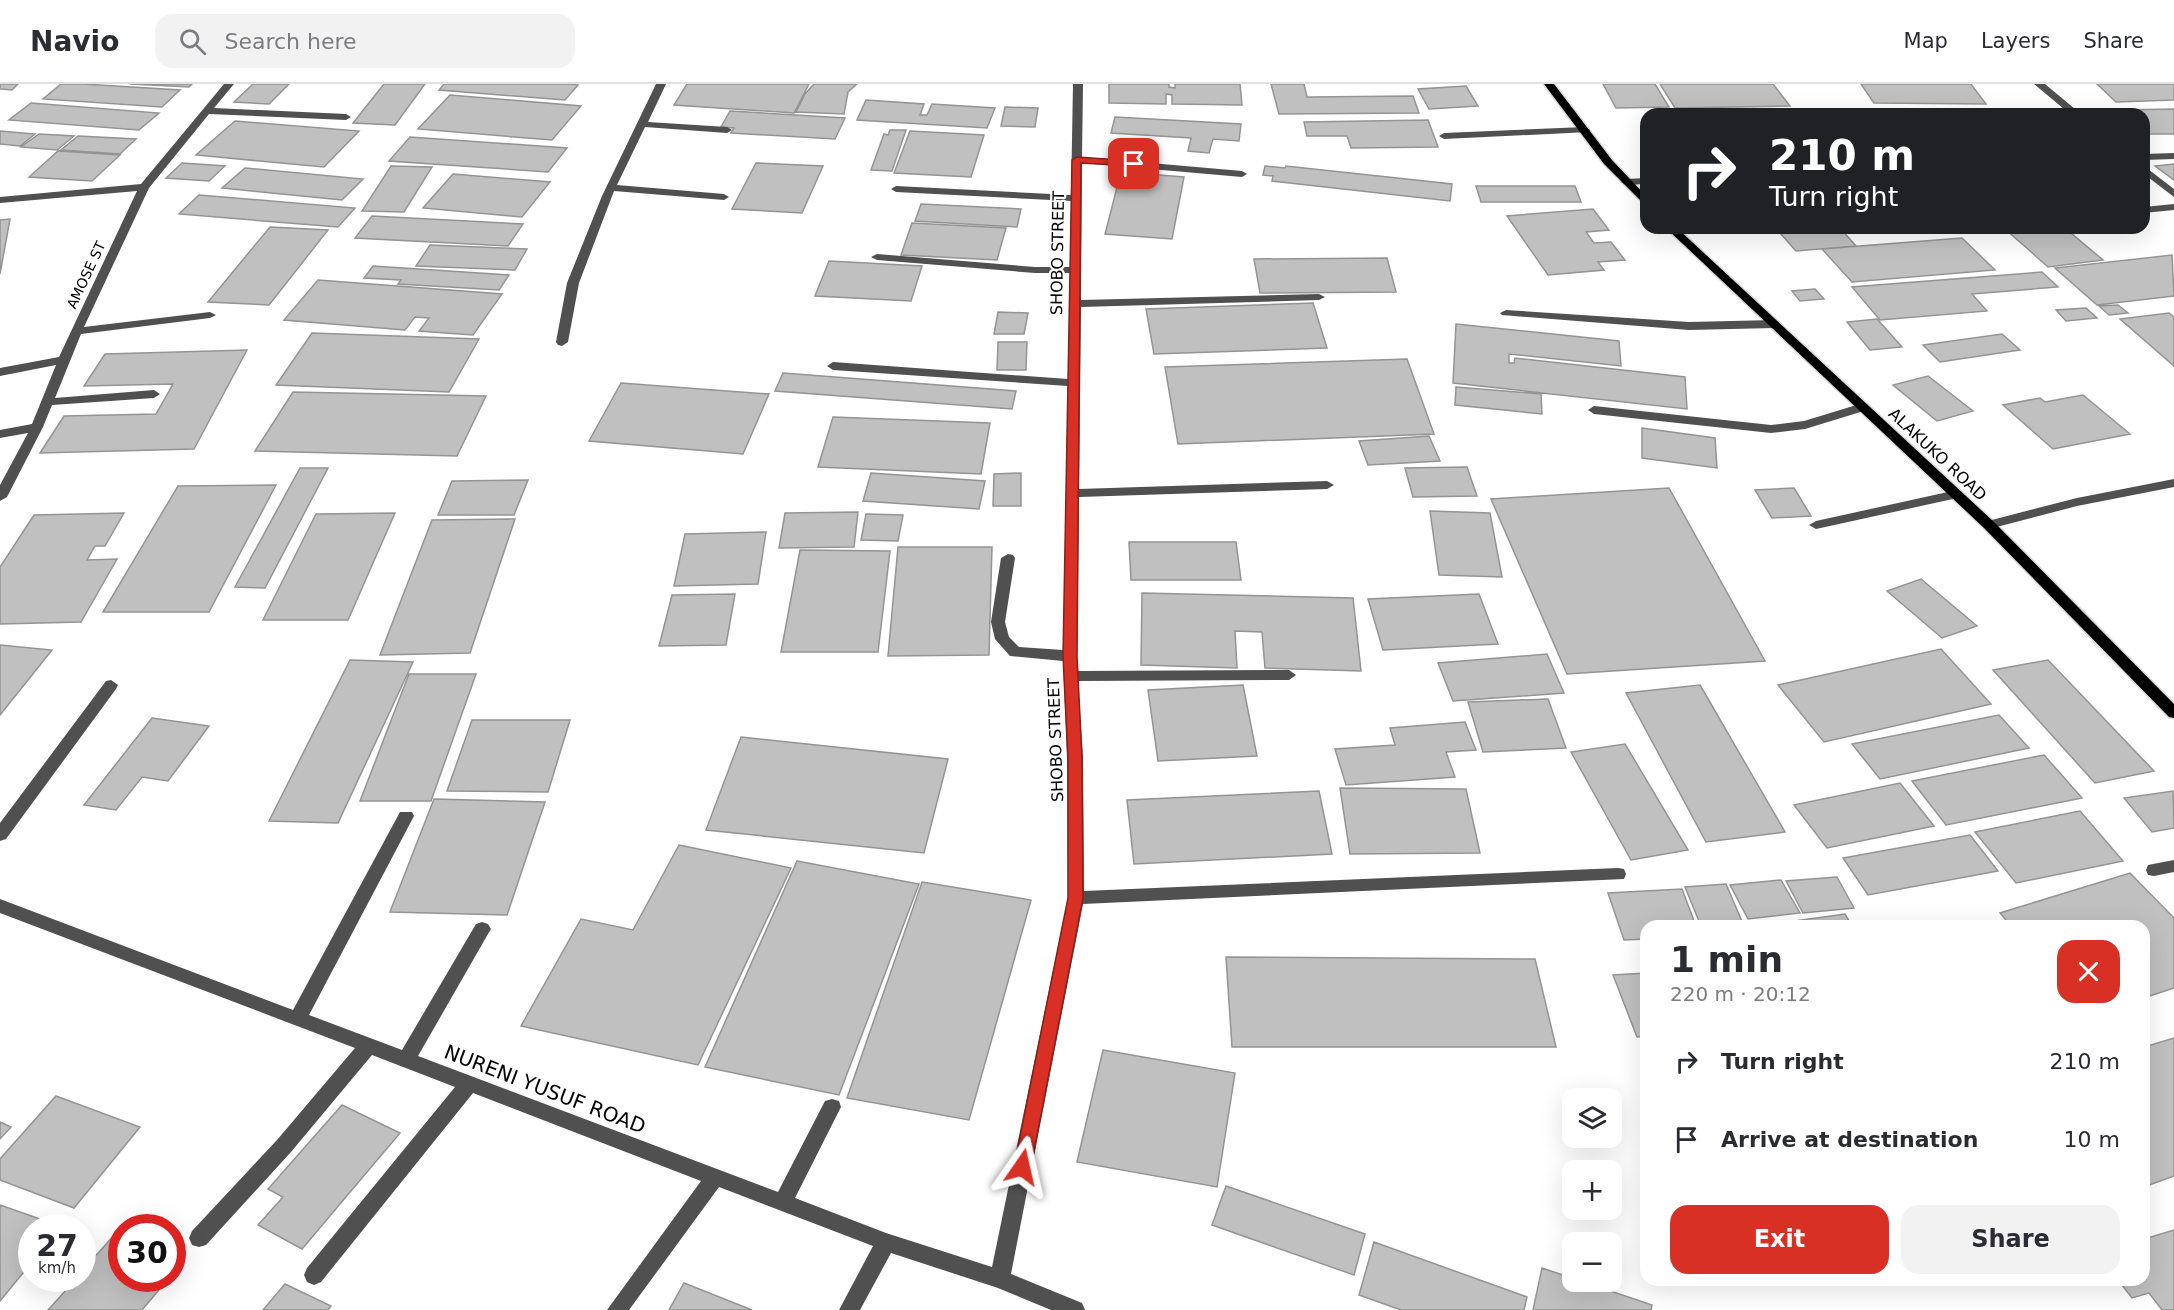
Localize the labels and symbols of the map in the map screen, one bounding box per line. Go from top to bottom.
pin [1108,138,1159,189]
street label: SHOBO STREET [1047,191,1068,315]
street label: AMOSE ST [63,238,109,311]
street label: ALAKUKO ROAD [1885,404,1991,505]
street label: SHOBO STREET [1044,677,1067,802]
street label: NURENI YUSUF ROAD [441,1039,649,1139]
position arrow [990,1135,1054,1199]
speed limit sign: 30 [108,1214,186,1292]

